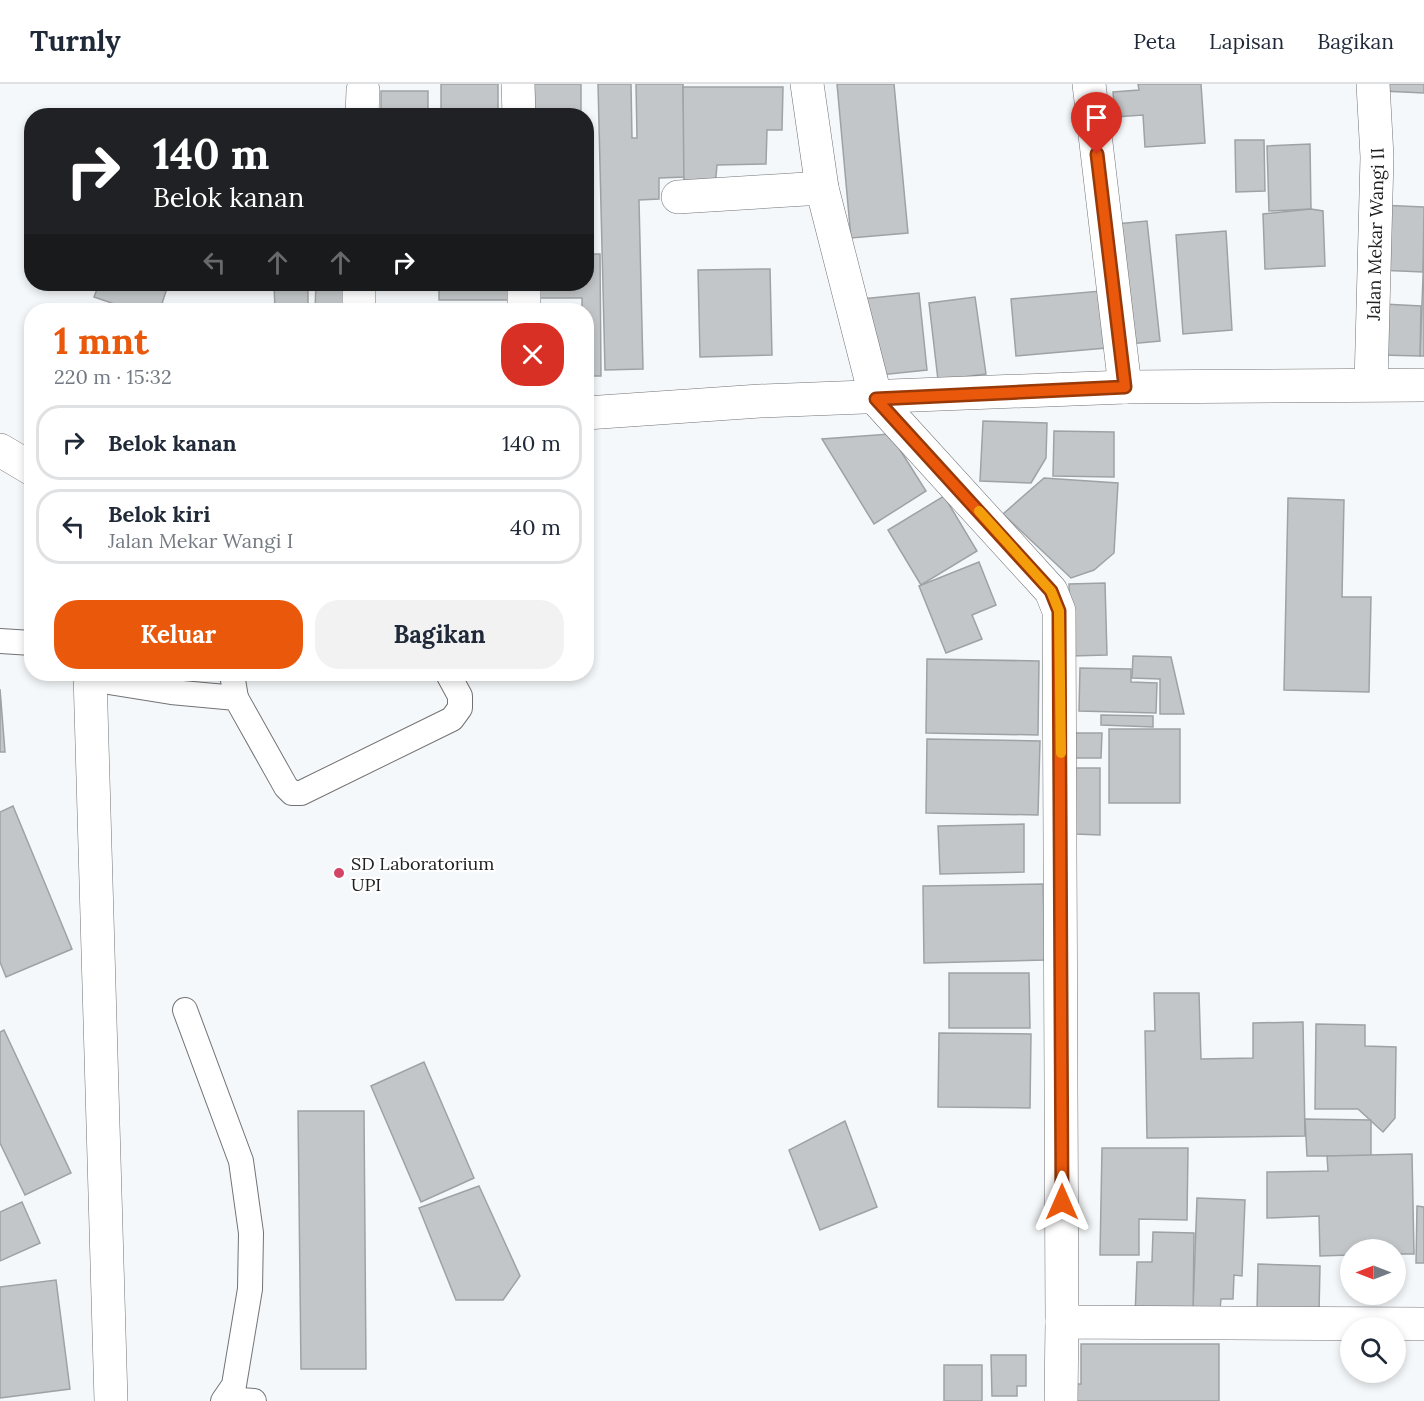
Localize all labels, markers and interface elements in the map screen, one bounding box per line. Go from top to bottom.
text: Turnly [30,23,121,59]
text: Peta [1133,28,1176,55]
text: Lapisan [1209,28,1284,55]
text: Bagikan [1317,28,1394,55]
pin [1071,92,1122,154]
icon: arrive [1080,101,1113,134]
text: 140 m [153,127,269,181]
icon: right [54,132,132,210]
street label: Jalan Mekar Wangi II [1361,147,1389,322]
text: Belok kanan [153,180,304,214]
icon: left [198,246,231,279]
icon: ahead [261,246,294,279]
icon: ahead [324,246,357,279]
icon: right [387,246,420,279]
text: 1 mnt [54,318,149,364]
button: close [501,323,564,386]
text: 220 m · 15:32 [54,364,172,389]
icon: right [57,426,90,459]
text: Belok kanan [108,429,237,457]
text: 140 m [502,429,561,457]
text: Belok kiri [108,500,210,528]
icon: left [57,510,90,543]
text: 40 m [510,513,561,541]
text: Jalan Mekar Wangi I [108,528,293,553]
button: Keluar [54,600,303,669]
button: Bagikan [315,600,564,669]
place label: SD Laboratorium UPI [351,852,494,896]
marker: SD Laboratorium UPI [332,866,346,880]
position arrow [1030,1170,1094,1234]
north arrow [1340,1239,1406,1305]
map controls [1340,1239,1406,1383]
button: search [1340,1317,1406,1383]

